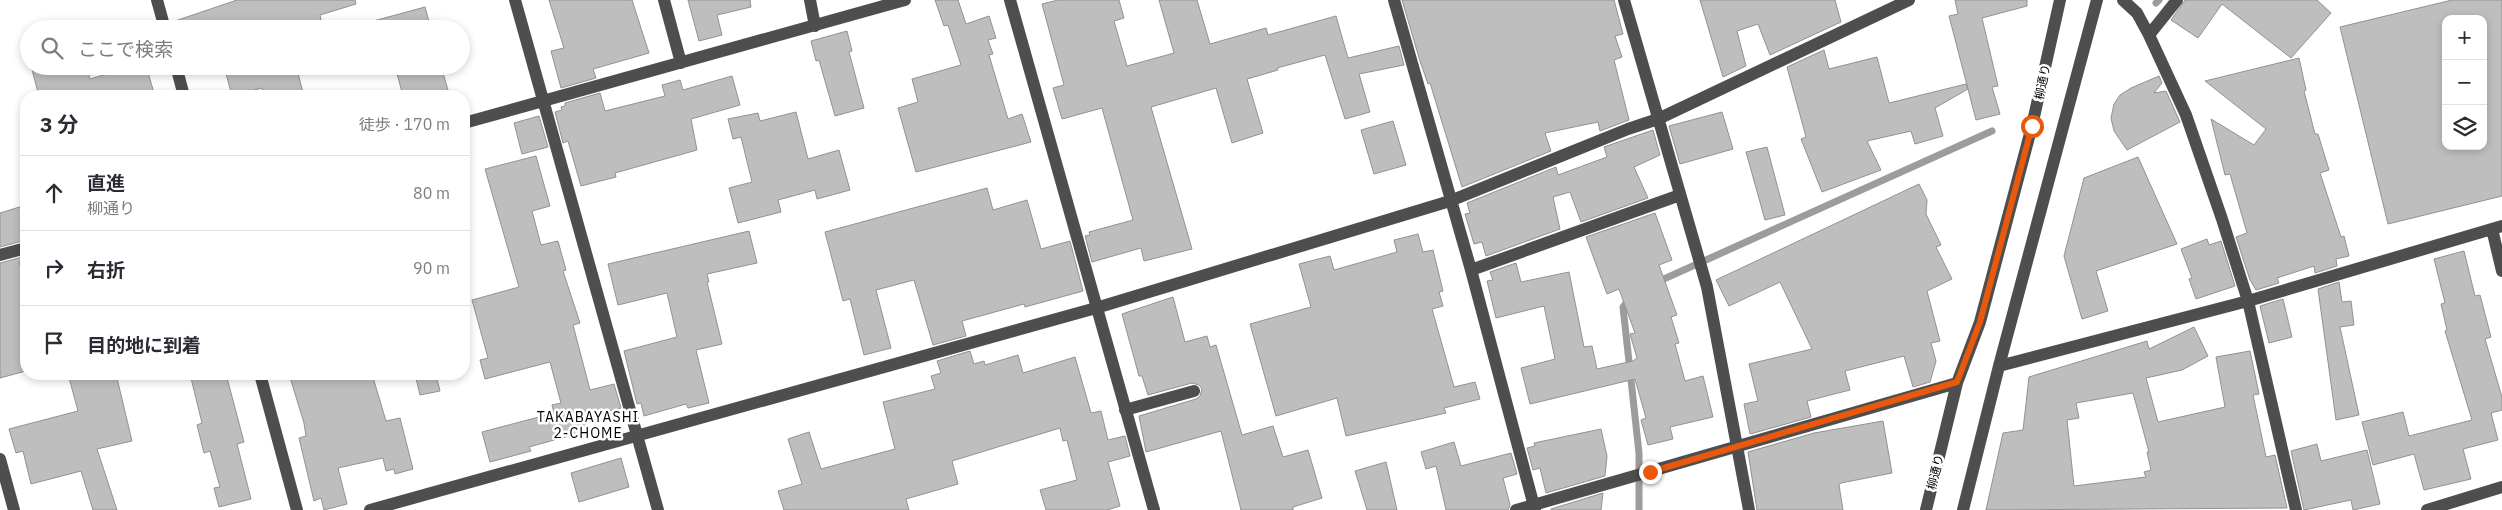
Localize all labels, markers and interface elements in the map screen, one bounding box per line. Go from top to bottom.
map controls [2442,15,2487,150]
button: + [2442,15,2487,60]
search box [20,20,470,75]
icon: search [38,34,66,62]
text: ここで検索 [78,37,173,61]
button: − [2442,60,2487,105]
street label: 柳通り [2031,63,2053,101]
button: layers [2442,105,2487,150]
text: 3 分 [40,110,79,138]
text: 徒歩 · 170 m [359,114,450,134]
route start [2021,115,2044,138]
text: 直進 [87,171,125,195]
icon: ahead [40,179,68,207]
text: 80 m [413,183,450,203]
text: 柳通り [87,198,135,218]
icon: right [40,254,68,282]
text: 右折 [87,258,125,282]
text: 90 m [413,258,450,278]
icon: arrive [40,329,68,357]
text: 目的地に到着 [87,333,201,357]
district label: TAKABAYASHI 2-CHOME [537,408,639,442]
street label: 柳通り [1923,453,1947,491]
route end [1639,461,1662,484]

